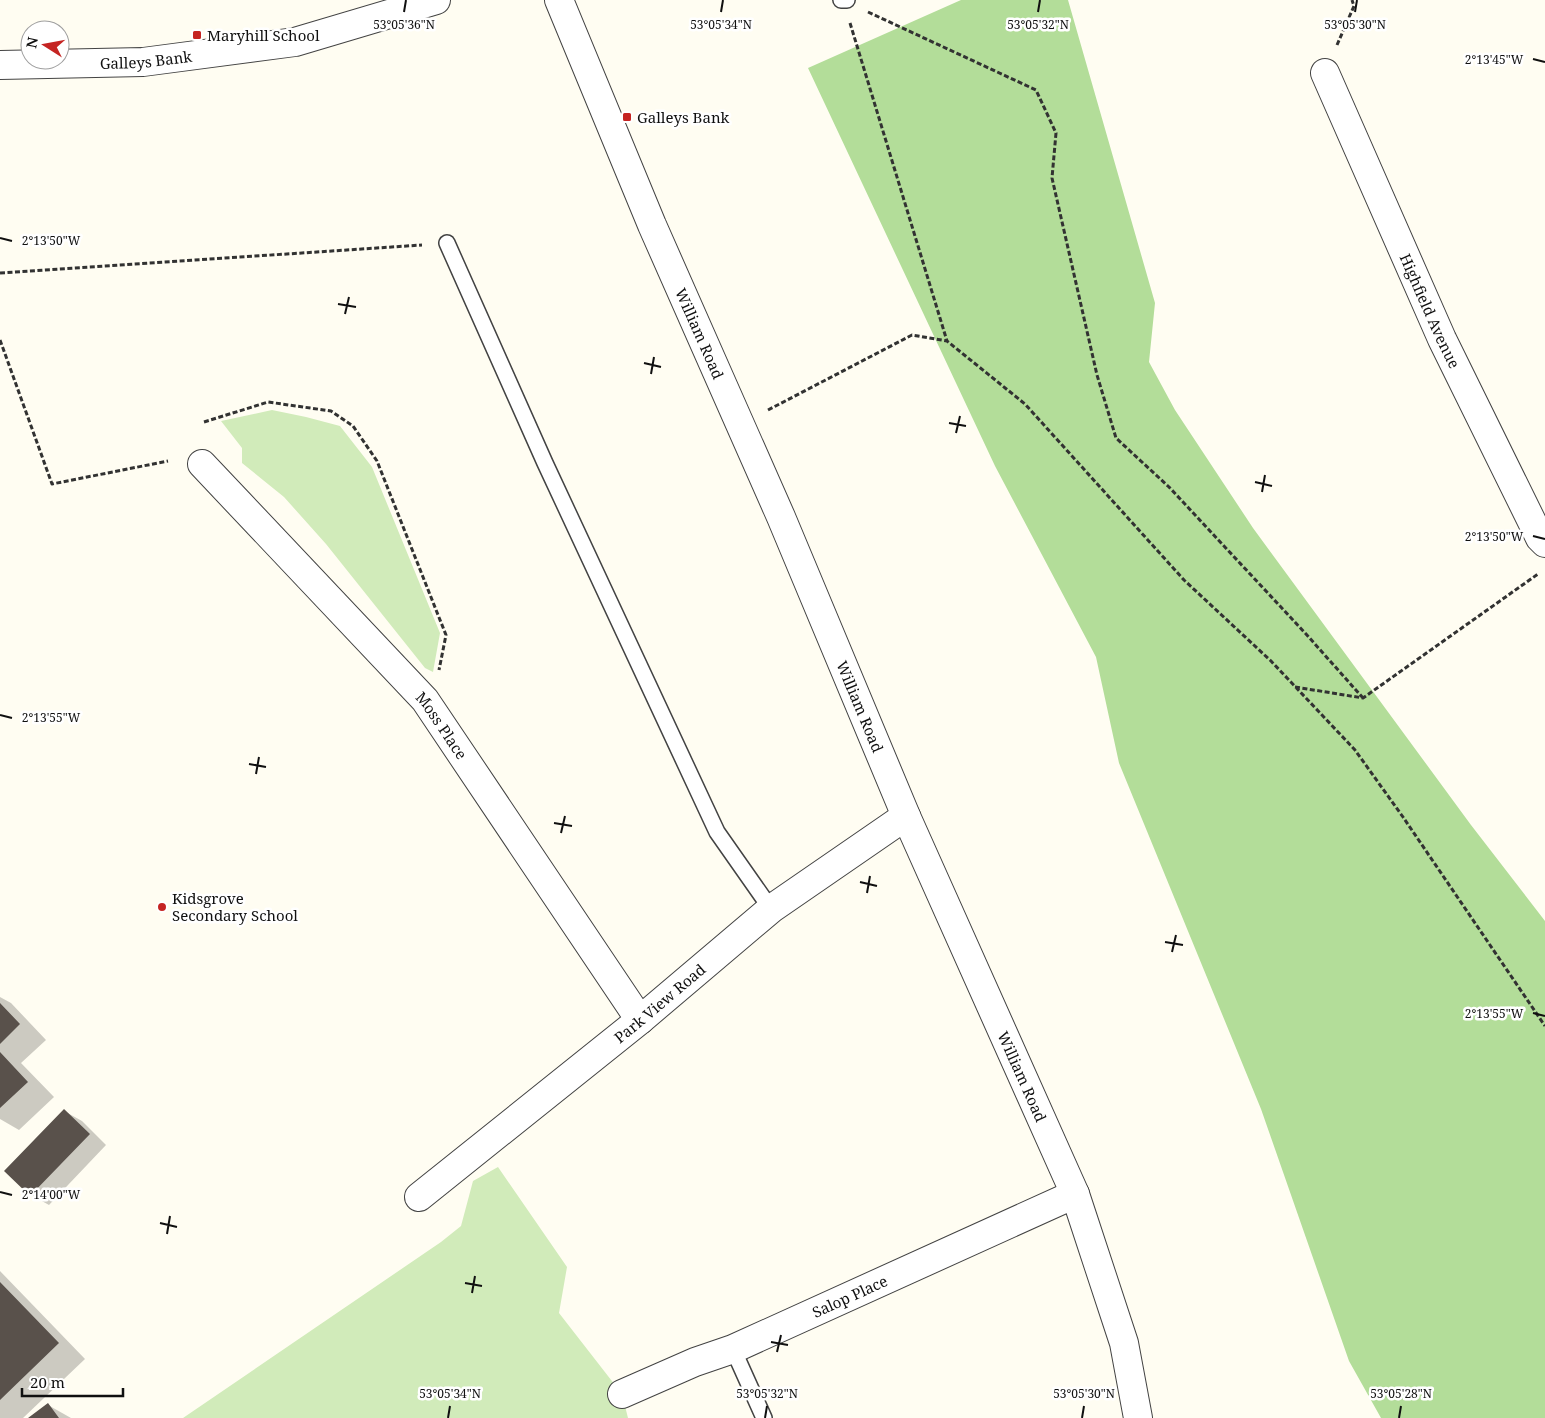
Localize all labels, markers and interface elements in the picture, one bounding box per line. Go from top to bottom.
text: 53°05'36"N [373,16,435,33]
text: 53°05'34"N [690,16,752,33]
text: 53°05'32"N [1007,16,1069,33]
text: 53°05'30"N [1324,16,1386,33]
north arrow [20,20,70,70]
place label: Maryhill School [207,25,320,45]
marker: Maryhill School [191,29,203,41]
text: N [21,35,42,50]
street label: Galleys Bank [100,46,193,73]
text: 2°13'45"W [1465,51,1524,68]
place label: Galleys Bank [637,107,730,127]
marker: Galleys Bank [621,111,633,123]
text: 2°13'50"W [22,232,81,249]
street label: Highfield Avenue [1396,250,1465,371]
street label: William Road [671,285,729,382]
text: 2°13'50"W [1465,528,1524,545]
street label: William Road [832,658,888,755]
street label: Moss Place [412,687,472,763]
text: 2°13'55"W [22,709,81,726]
place label: Kidsgrove Secondary School [172,888,298,925]
marker: Kidsgrove Secondary School [156,901,168,913]
street label: Park View Road [610,959,709,1047]
text: 2°13'55"W [1465,1005,1524,1022]
street label: William Road [993,1028,1051,1125]
text: 2°14'00"W [22,1186,81,1203]
street label: Salop Place [809,1270,891,1322]
scale bar [22,1366,124,1398]
text: 20 m [30,1372,65,1392]
text: 53°05'34"N [419,1385,481,1402]
text: 53°05'32"N [736,1385,798,1402]
text: 53°05'30"N [1053,1385,1115,1402]
text: 53°05'28"N [1370,1385,1432,1402]

